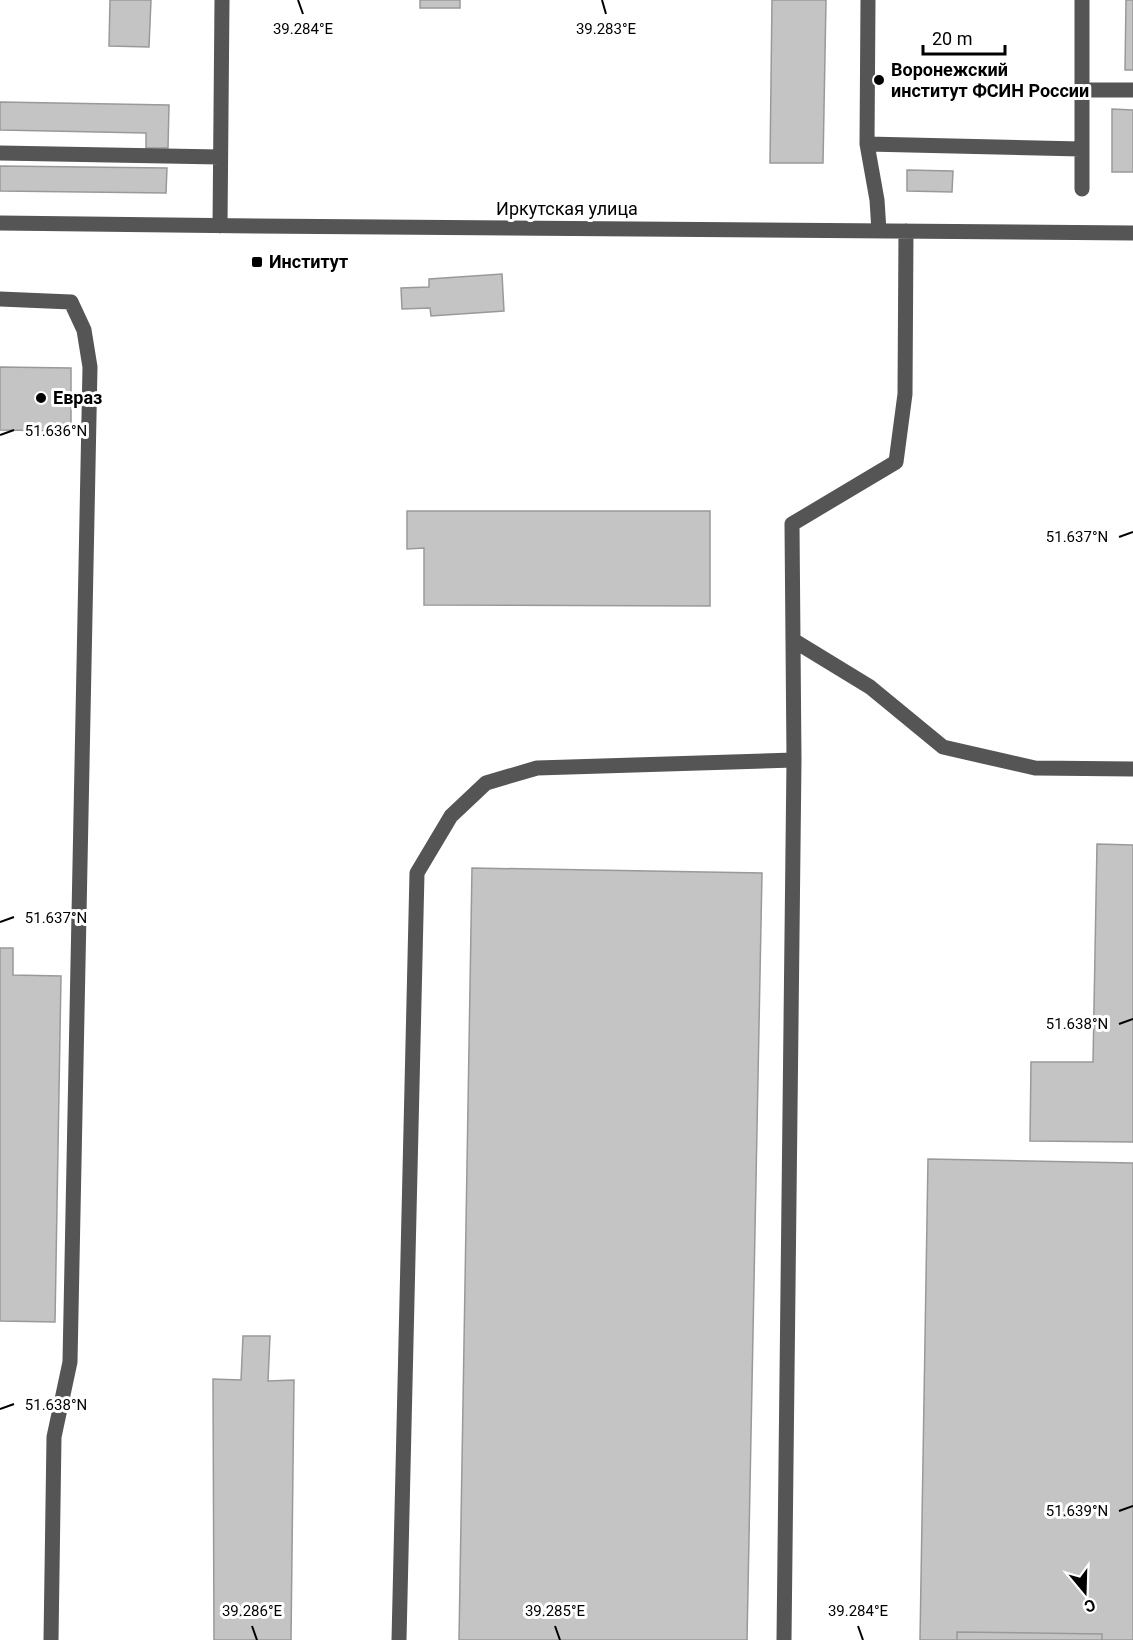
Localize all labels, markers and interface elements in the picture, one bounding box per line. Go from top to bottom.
scale bar [923,18,1006,56]
text: 39.284°E [273,20,334,38]
text: 39.283°E [576,20,637,38]
text: 20 m [932,28,972,49]
place label: Воронежский институт ФСИН России [891,59,1089,101]
marker: Воронежский институт ФСИН России [872,73,886,87]
street label: Иркутская улица [496,198,638,219]
place label: Институт [269,251,348,272]
marker: Институт [250,255,264,269]
place label: Евраз [53,387,102,408]
marker: Евраз [34,391,48,405]
text: 51.636°N [25,422,87,440]
text: 51.637°N [1046,528,1108,546]
text: 51.637°N [25,909,87,927]
text: 51.638°N [1046,1015,1108,1033]
text: 51.638°N [25,1396,87,1414]
text: 51.639°N [1046,1502,1108,1520]
north arrow [1055,1562,1115,1622]
text: С [1082,1595,1098,1616]
text: 39.286°E [222,1602,283,1620]
text: 39.285°E [525,1602,586,1620]
text: 39.284°E [828,1602,889,1620]

